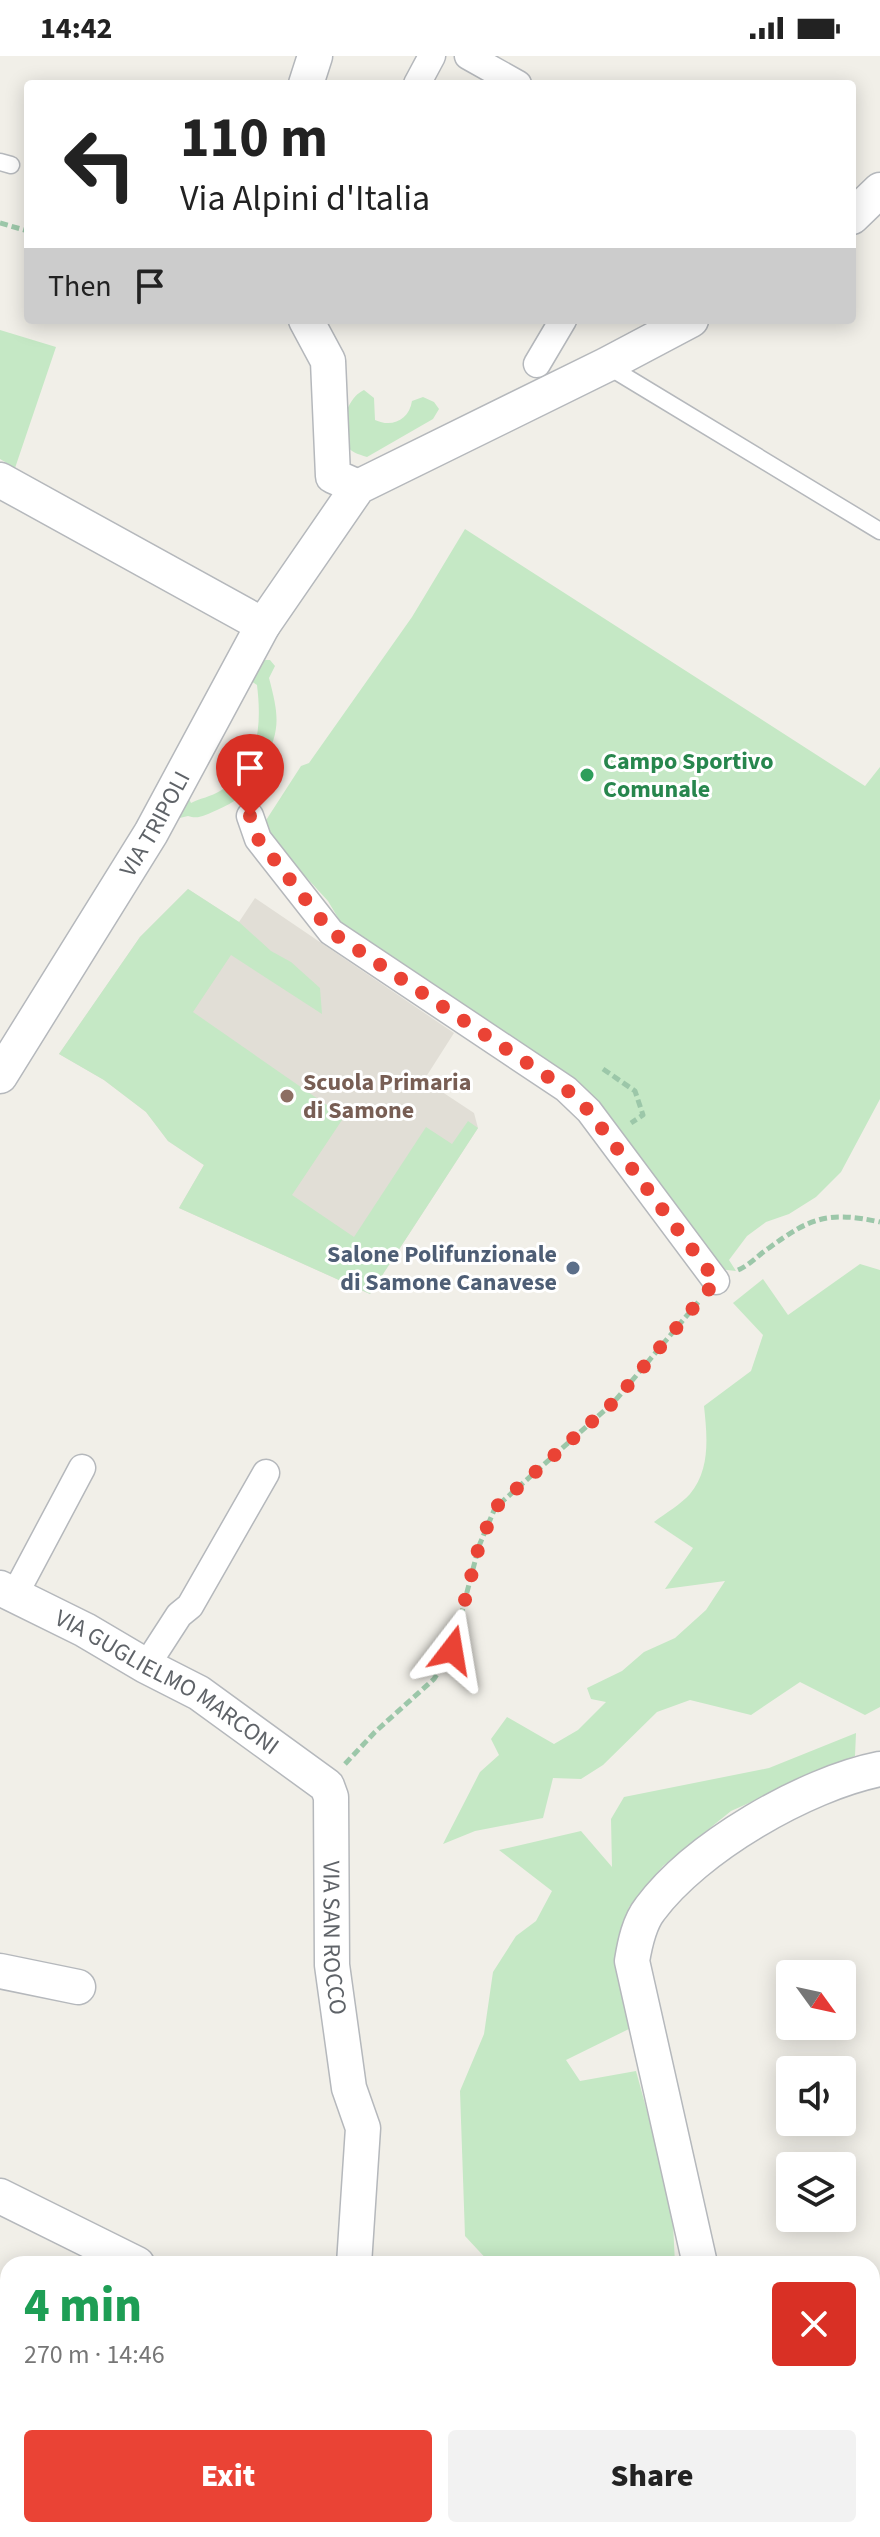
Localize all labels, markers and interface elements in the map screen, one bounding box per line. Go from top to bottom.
text: 14:42 [40,7,112,50]
text: 110 m [180,99,328,178]
icon: left [48,112,152,216]
text: Via Alpini d'Italia [180,173,430,224]
icon: arrive [128,264,172,308]
text: Then [48,265,112,308]
pin [216,734,284,816]
place label: Campo Sportivo Comunale [603,744,774,807]
icon: arrive [228,746,272,790]
street label: VIA TRIPOLI [111,765,199,884]
marker: Campo Sportivo Comunale [578,766,596,784]
place label: Scuola Primaria di Samone [303,1065,471,1128]
marker: Scuola Primaria di Samone [278,1087,296,1105]
place label: Salone Polifunzionale di Samone Canavese [327,1237,557,1300]
marker: Salone Polifunzionale di Samone Canavese [564,1259,582,1277]
street label: VIA GUGLIELMO MARCONI [49,1601,286,1764]
position arrow [410,1608,494,1692]
street label: VIA SAN ROCCO [313,1861,356,2017]
north arrow [776,1960,856,2040]
map controls [776,1960,856,2232]
button: sound [776,2056,856,2136]
button: layers [776,2152,856,2232]
text: 4 min [24,2272,142,2340]
button: close [772,2282,856,2366]
text: 270 m · 14:46 [24,2336,165,2373]
button: Exit [24,2430,432,2522]
button: Share [448,2430,856,2522]

